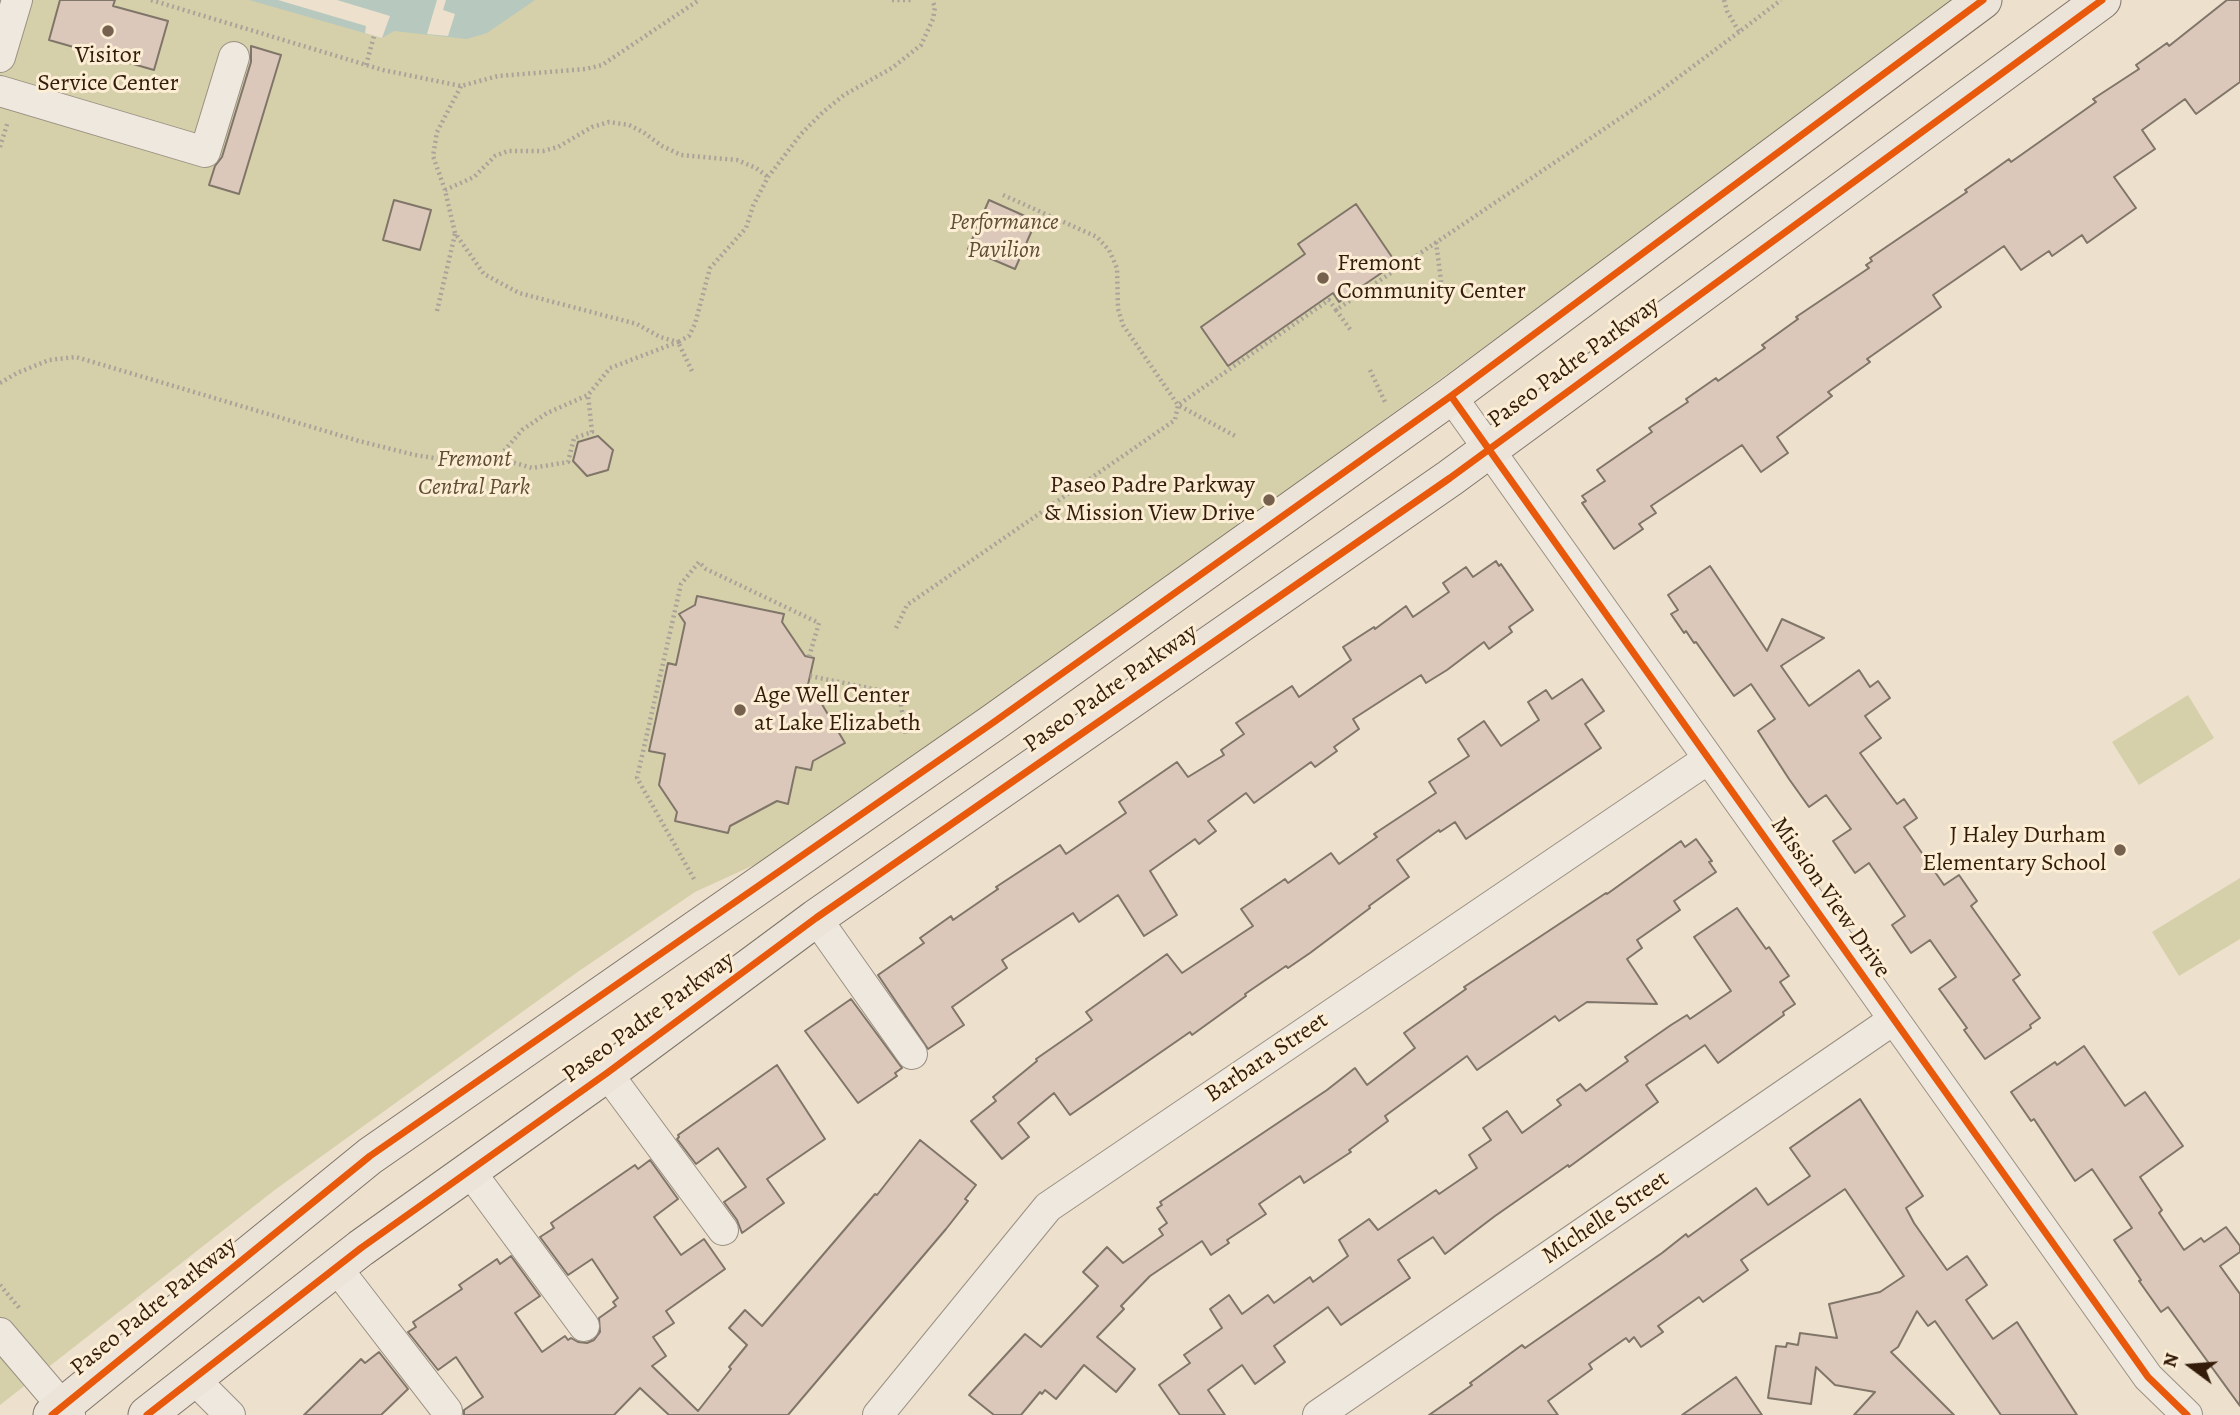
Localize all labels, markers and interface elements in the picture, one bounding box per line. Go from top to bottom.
marker: Visitor Service Center [100,23,116,39]
place label: Visitor Service Center [37,42,179,98]
park label: Performance Pavilion [949,209,1059,265]
place label: Fremont Community Center [1337,250,1526,306]
marker: Fremont Community Center [1315,270,1331,286]
street label: Paseo Padre Parkway [1482,291,1666,435]
park label: Fremont Central Park [418,446,530,502]
place label: Paseo Padre Parkway & Mission View Drive [1044,472,1255,528]
marker: Paseo Padre Parkway & Mission View Drive [1261,492,1277,508]
street label: Paseo Padre Parkway [1019,618,1203,760]
place label: Age Well Center at Lake Elizabeth [754,682,921,738]
marker: Age Well Center at Lake Elizabeth [732,702,748,718]
street label: Mission View Drive [1764,812,1896,984]
place label: J Haley Durham Elementary School [1922,822,2106,878]
marker: J Haley Durham Elementary School [2112,842,2128,858]
street label: Paseo Padre Parkway [557,946,741,1090]
street label: Barbara Street [1200,1006,1334,1110]
street label: Michelle Street [1537,1165,1675,1271]
street label: Paseo Padre Parkway [65,1231,243,1383]
north arrow [2156,1331,2226,1401]
text: N [2156,1350,2185,1370]

